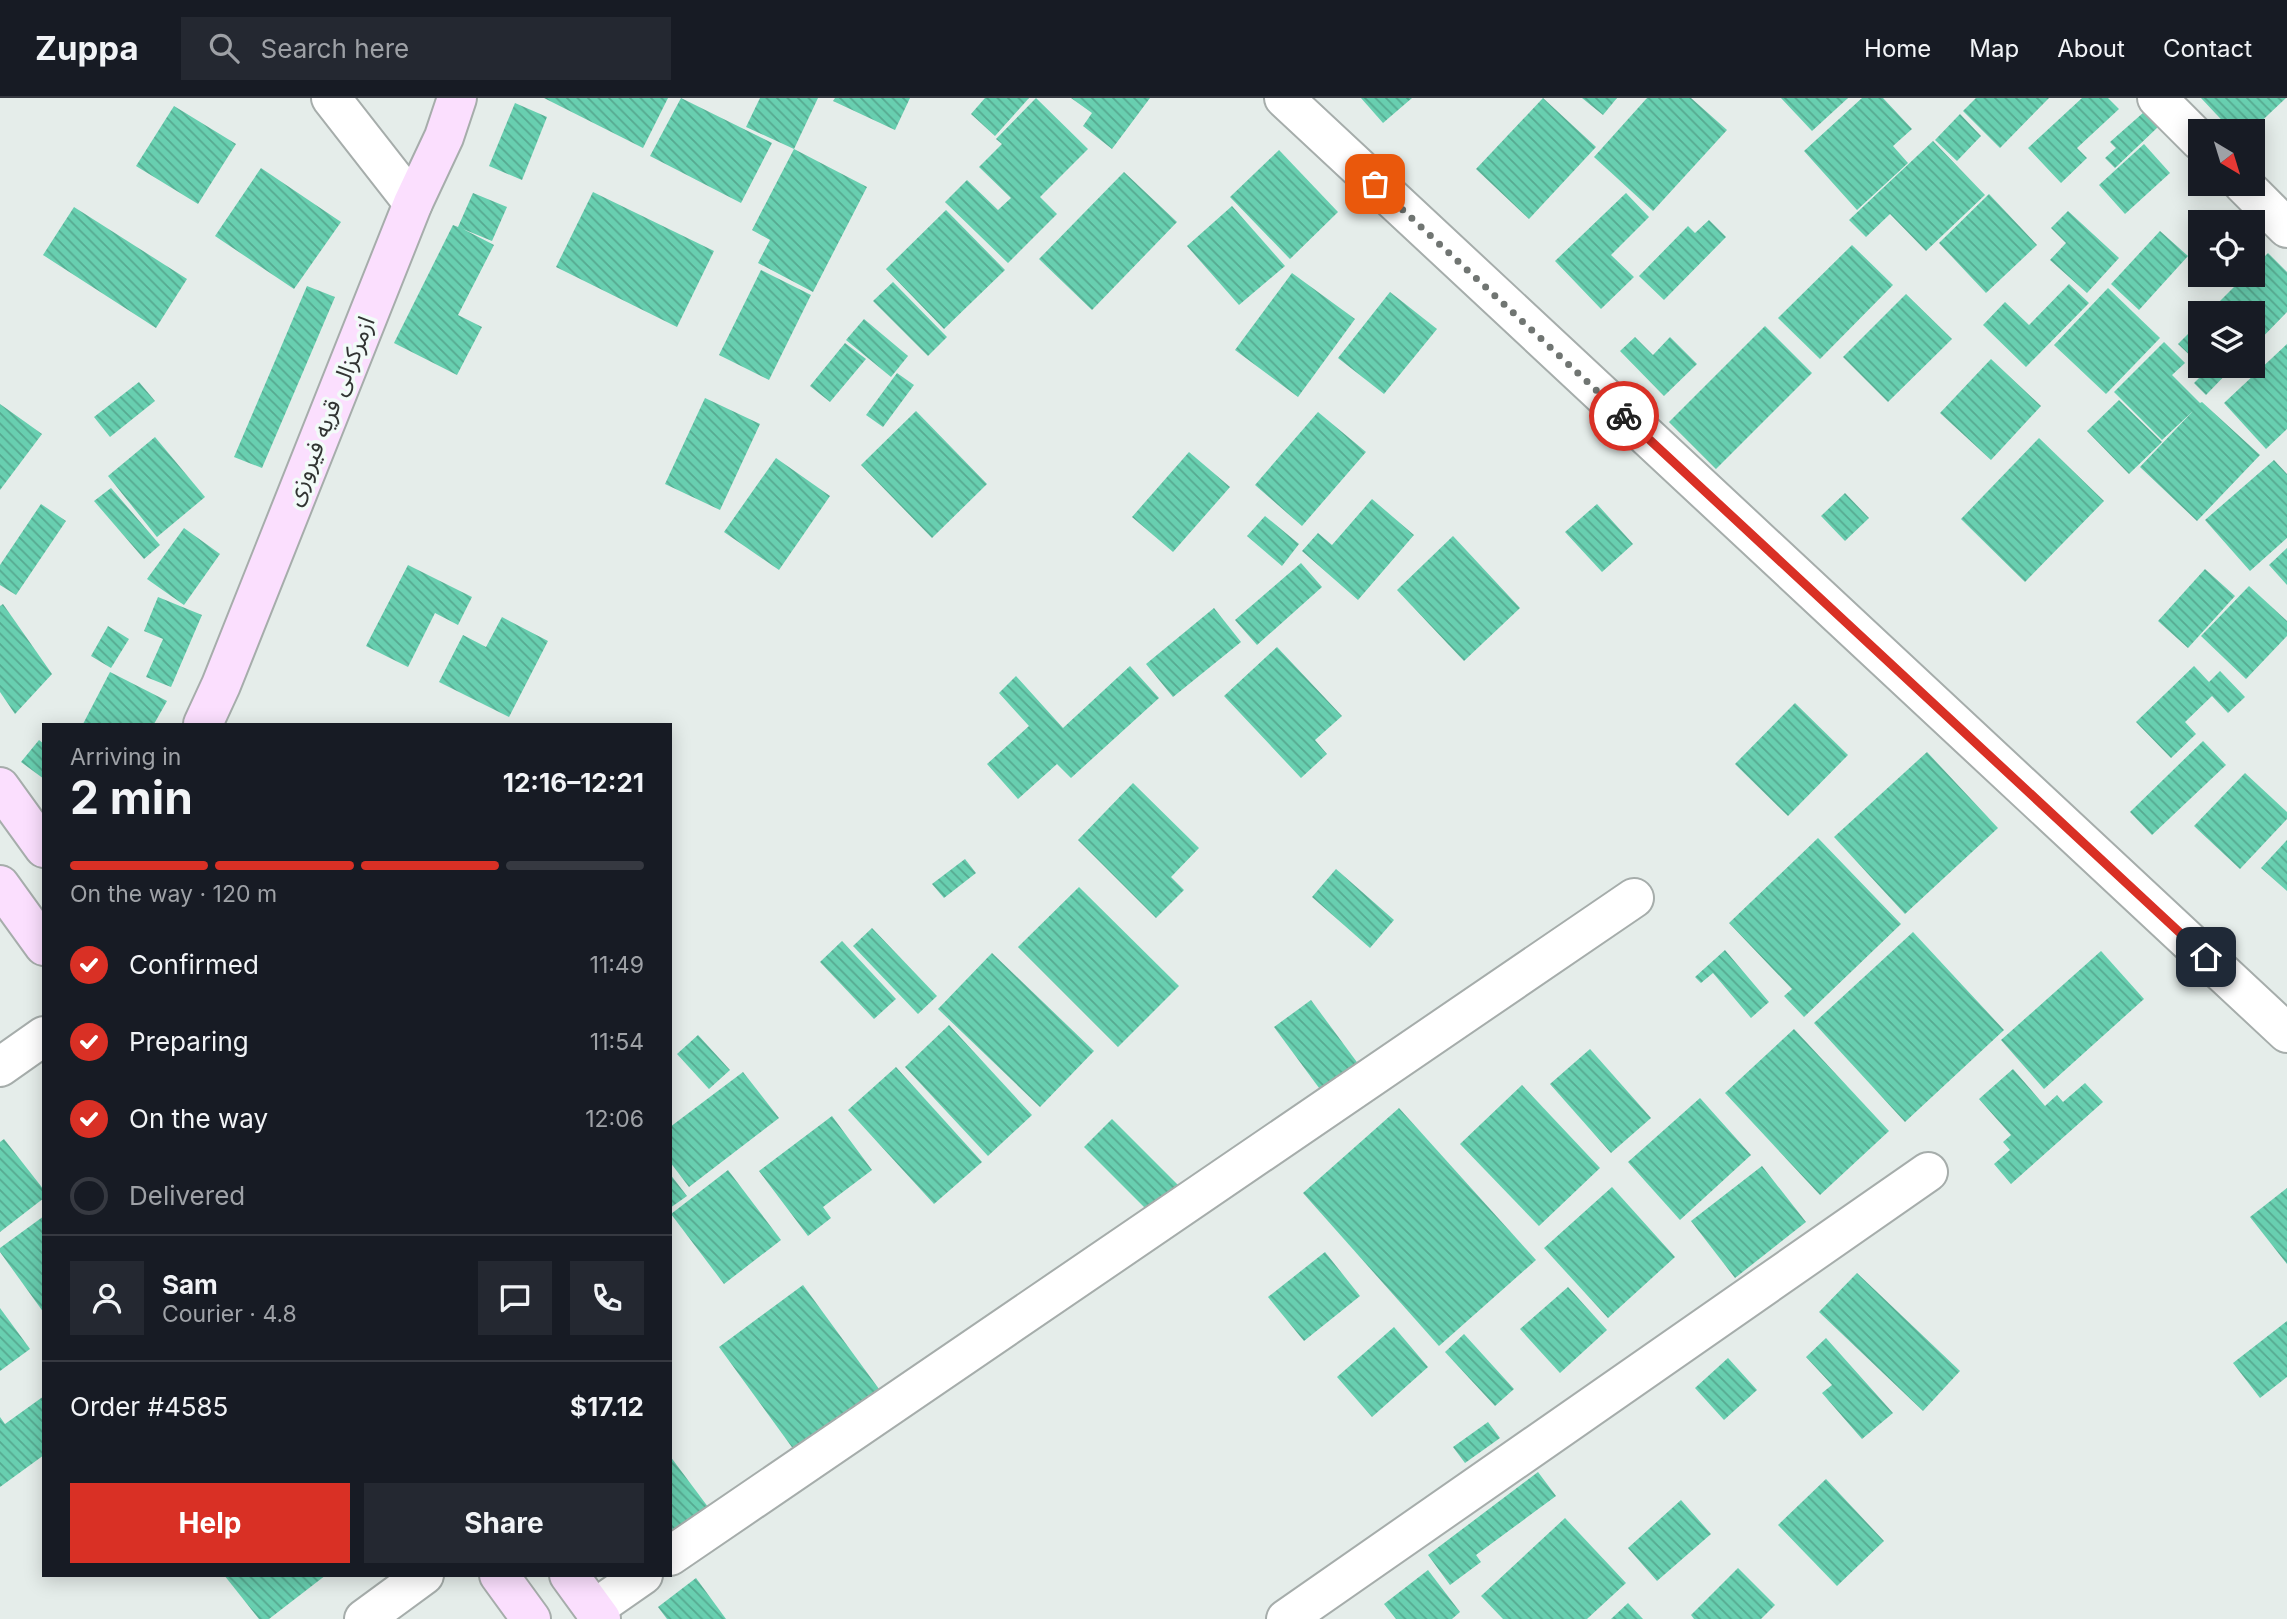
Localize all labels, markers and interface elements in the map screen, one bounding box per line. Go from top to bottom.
search box [181,17,671,80]
text: Zuppa [35,28,139,68]
icon: search [205,29,243,67]
text: Search here [261,33,409,64]
text: Home [1864,34,1931,63]
text: Map [1969,34,2019,63]
text: About [2057,34,2125,63]
text: Contact [2163,34,2252,63]
north arrow [2188,119,2264,196]
map controls [2188,119,2265,378]
pin [1345,154,1405,214]
icon: bag [1356,165,1394,203]
button: locate [2188,210,2265,287]
button: layers [2188,301,2265,378]
street label: ازمرکزالی قریه فیروزی [278,312,381,510]
courier [1589,381,1659,451]
icon: bike [1605,397,1643,435]
text: Arriving in [70,743,181,771]
text: 12:16–12:21 [503,767,644,798]
text: 2 min [70,769,193,825]
text: On the way · 120 m [70,880,277,908]
pin [2176,927,2236,987]
icon: home [2187,938,2225,976]
icon: check [70,946,108,984]
text: Confirmed [129,949,259,980]
text: 11:49 [590,951,644,979]
icon: check [70,1023,108,1061]
text: Preparing [129,1026,249,1057]
text: 11:54 [590,1028,644,1056]
icon: check [70,1100,108,1138]
text: On the way [129,1103,268,1134]
text: 12:06 [585,1105,644,1133]
text: Delivered [129,1180,245,1211]
button: person [70,1261,144,1335]
button: chat [478,1261,552,1335]
button: phone [570,1261,644,1335]
text: Sam [162,1269,218,1300]
text: Courier · 4.8 [162,1300,297,1328]
text: Order #4585 [70,1391,228,1422]
text: $17.12 [570,1391,644,1422]
button: Help [70,1483,350,1563]
button: Share [364,1483,644,1563]

